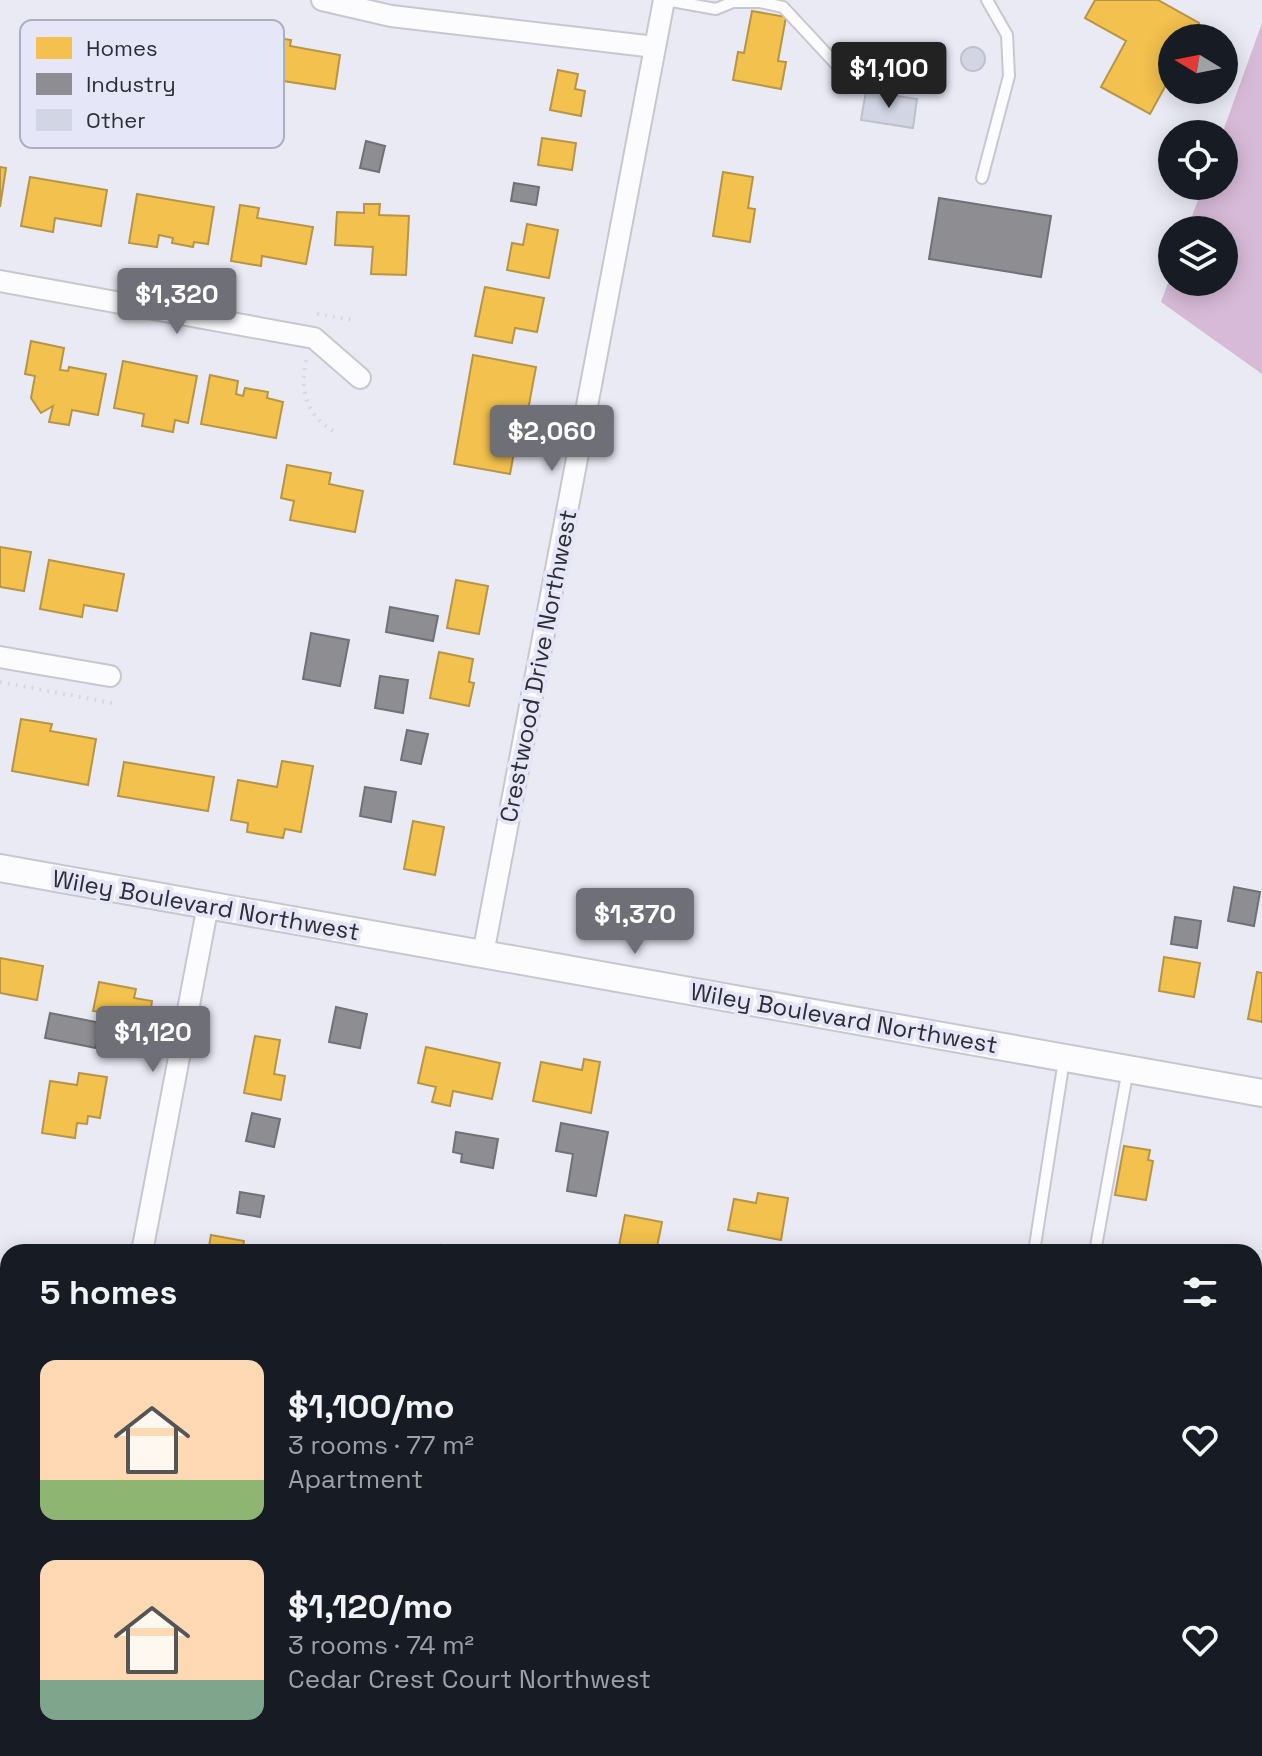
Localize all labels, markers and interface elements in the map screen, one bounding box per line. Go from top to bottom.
legend [20,20,284,148]
north arrow [1158,24,1238,104]
map controls [1158,24,1238,296]
text: Homes [86,34,158,62]
pin: $1,100 [824,42,954,110]
text: $1,100 [849,51,929,85]
text: Industry [86,70,176,98]
text: Other [86,106,146,134]
button: locate [1158,120,1238,200]
button: layers [1158,216,1238,296]
pin: $1,320 [112,268,242,336]
text: $1,320 [135,277,219,311]
pin: $2,060 [487,405,617,473]
text: $2,060 [508,414,596,448]
street label: Crestwood Drive Northwest [492,507,584,825]
street label: Wiley Boulevard Northwest [50,863,362,947]
pin: $1,370 [570,888,700,956]
text: $1,370 [594,897,676,931]
street label: Wiley Boulevard Northwest [688,976,1000,1060]
pin: $1,120 [88,1006,218,1074]
text: $1,120 [114,1015,192,1049]
icon: filters [1178,1270,1222,1314]
text: 5 homes [40,1271,177,1314]
text: $1,100/mo [288,1385,455,1428]
icon: home [104,1392,200,1488]
icon: heart [1178,1418,1222,1462]
text: 3 rooms · 77 m² [288,1428,474,1462]
text: Apartment [288,1462,423,1496]
text: $1,120/mo [288,1585,453,1628]
icon: home [104,1592,200,1688]
icon: heart [1178,1618,1222,1662]
text: 3 rooms · 74 m² [288,1628,474,1662]
text: Cedar Crest Court Northwest [288,1662,651,1696]

